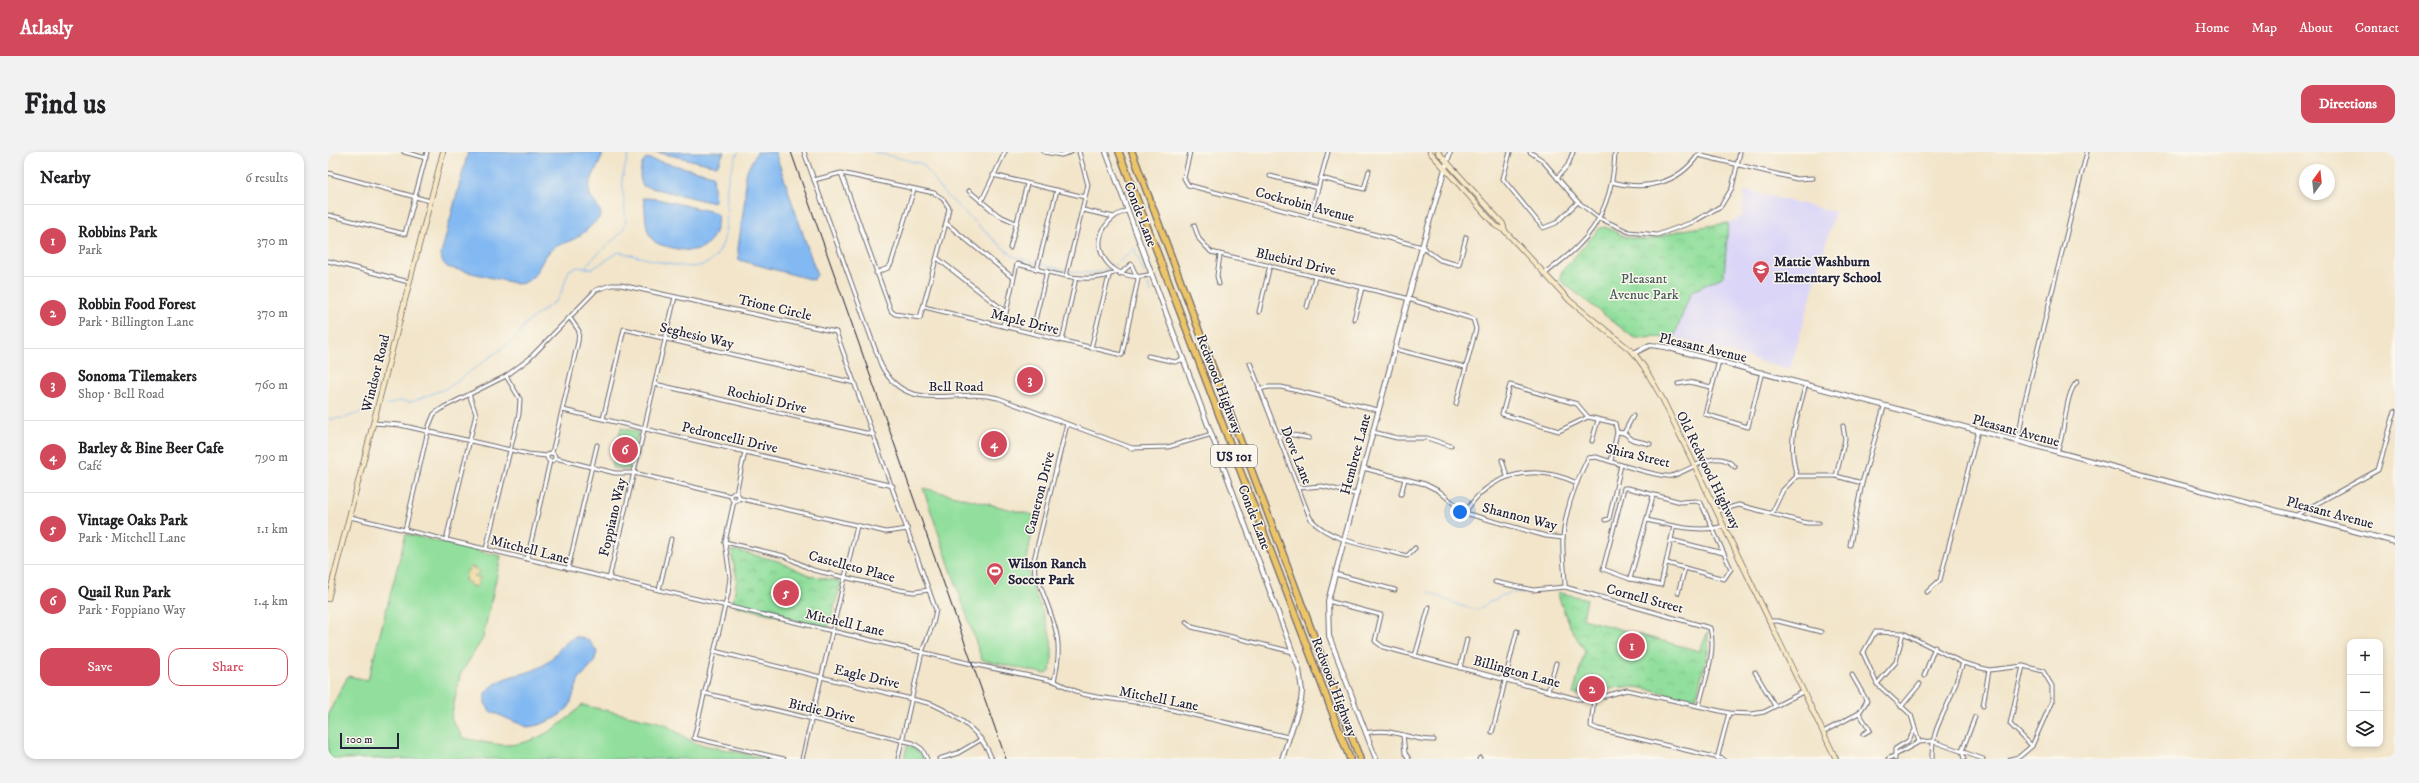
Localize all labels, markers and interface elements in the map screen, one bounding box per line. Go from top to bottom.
text: Atlasly [20,17,73,40]
text: Home [2195,19,2229,37]
text: Map [2251,19,2277,37]
text: About [2299,19,2333,37]
text: Contact [2355,19,2399,37]
button: Directions [2301,85,2395,123]
text: Find us [24,87,106,122]
north arrow [2299,164,2335,200]
text: Nearby [40,167,90,189]
text: 6 results [245,170,288,186]
street label: Conde Lane [1119,179,1161,250]
street label: Cockrobin Avenue [1253,183,1357,227]
text: Robbins Park [78,223,157,242]
text: 1 [51,233,55,249]
text: 370 m [257,233,288,249]
text: Park [78,242,102,258]
street label: Bluebird Drive [1254,244,1338,280]
place label: Mattie Washburn Elementary School [1774,253,1882,287]
school or university icon: Mattie Washburn Elementary School [1751,259,1771,284]
park label: Pleasant Avenue Park [1609,270,1679,304]
street label: Trione Circle [736,291,813,325]
text: Robbin Food Forest [78,295,196,314]
text: 2 [50,305,56,321]
text: 370 m [257,305,288,321]
street label: Maple Drive [989,305,1061,339]
text: Park · Billington Lane [78,314,194,330]
street label: Seghesio Way [658,319,736,353]
street label: Pleasant Avenue [1657,329,1749,367]
street label: Redwood Highway [1192,332,1246,437]
street label: Windsor Road [357,333,394,415]
pin: 3 [1017,365,1043,395]
text: Sonoma Tilemakers [78,367,197,386]
text: 3 [51,377,55,393]
text: 760 m [255,377,288,393]
street label: Bell Road [928,378,984,396]
street label: Rochioli Drive [725,382,809,418]
text: Shop · Bell Road [78,386,164,402]
street label: Old Redwood Highway [1672,408,1745,533]
street label: Pleasant Avenue [1970,411,2062,451]
street label: Hembree Lane [1337,412,1375,497]
street label: Pedroncelli Drive [680,418,780,458]
street label: Dove Lane [1276,424,1316,487]
pin: 4 [981,429,1007,459]
pin: 6 [612,435,638,465]
text: Barley & Bine Beer Cafe [78,439,224,458]
street label: Shira Street [1604,440,1672,472]
road number: US 101 [1211,445,1257,467]
text: 4 [49,449,57,465]
text: 790 m [255,449,288,465]
street label: Cameron Drive [1021,450,1059,537]
text: Café [78,458,102,474]
street label: Foppiano Way [595,476,631,558]
street label: Conde Lane [1233,482,1275,553]
street label: Pleasant Avenue [2284,493,2376,533]
street label: Shannon Way [1480,499,1560,535]
your location [1450,502,1470,522]
text: Vintage Oaks Park [78,511,188,530]
text: 5 [50,521,56,537]
text: 1.1 km [256,521,288,537]
text: Park · Mitchell Lane [78,530,186,546]
street label: Mitchell Lane [489,532,571,568]
street label: Castelleto Place [807,547,897,587]
place label: Wilson Ranch Soccer Park [1007,555,1087,589]
sports icon: Wilson Ranch Soccer Park [985,561,1005,586]
pin: 5 [773,578,799,608]
street label: Cornell Street [1604,580,1686,618]
text: Quail Run Park [78,583,171,602]
text: 6 [50,593,56,609]
text: 1.4 km [254,593,288,609]
text: Park · Foppiano Way [78,602,185,618]
street label: Mitchell Lane [804,605,886,641]
pin: 1 [1619,631,1645,661]
street label: Redwood Highway [1307,635,1361,740]
map controls [2347,639,2383,747]
button: + [2347,639,2383,675]
button: Save [40,648,160,686]
button: Share [168,648,288,686]
street label: Billington Lane [1471,652,1562,692]
street label: Eagle Drive [832,661,902,693]
pin: 2 [1579,674,1605,704]
button: − [2347,675,2383,711]
street label: Mitchell Lane [1118,682,1200,716]
street label: Birdie Drive [787,695,857,727]
button: layers [2347,711,2383,747]
scale bar [340,731,399,750]
text: 100 m [346,733,372,747]

